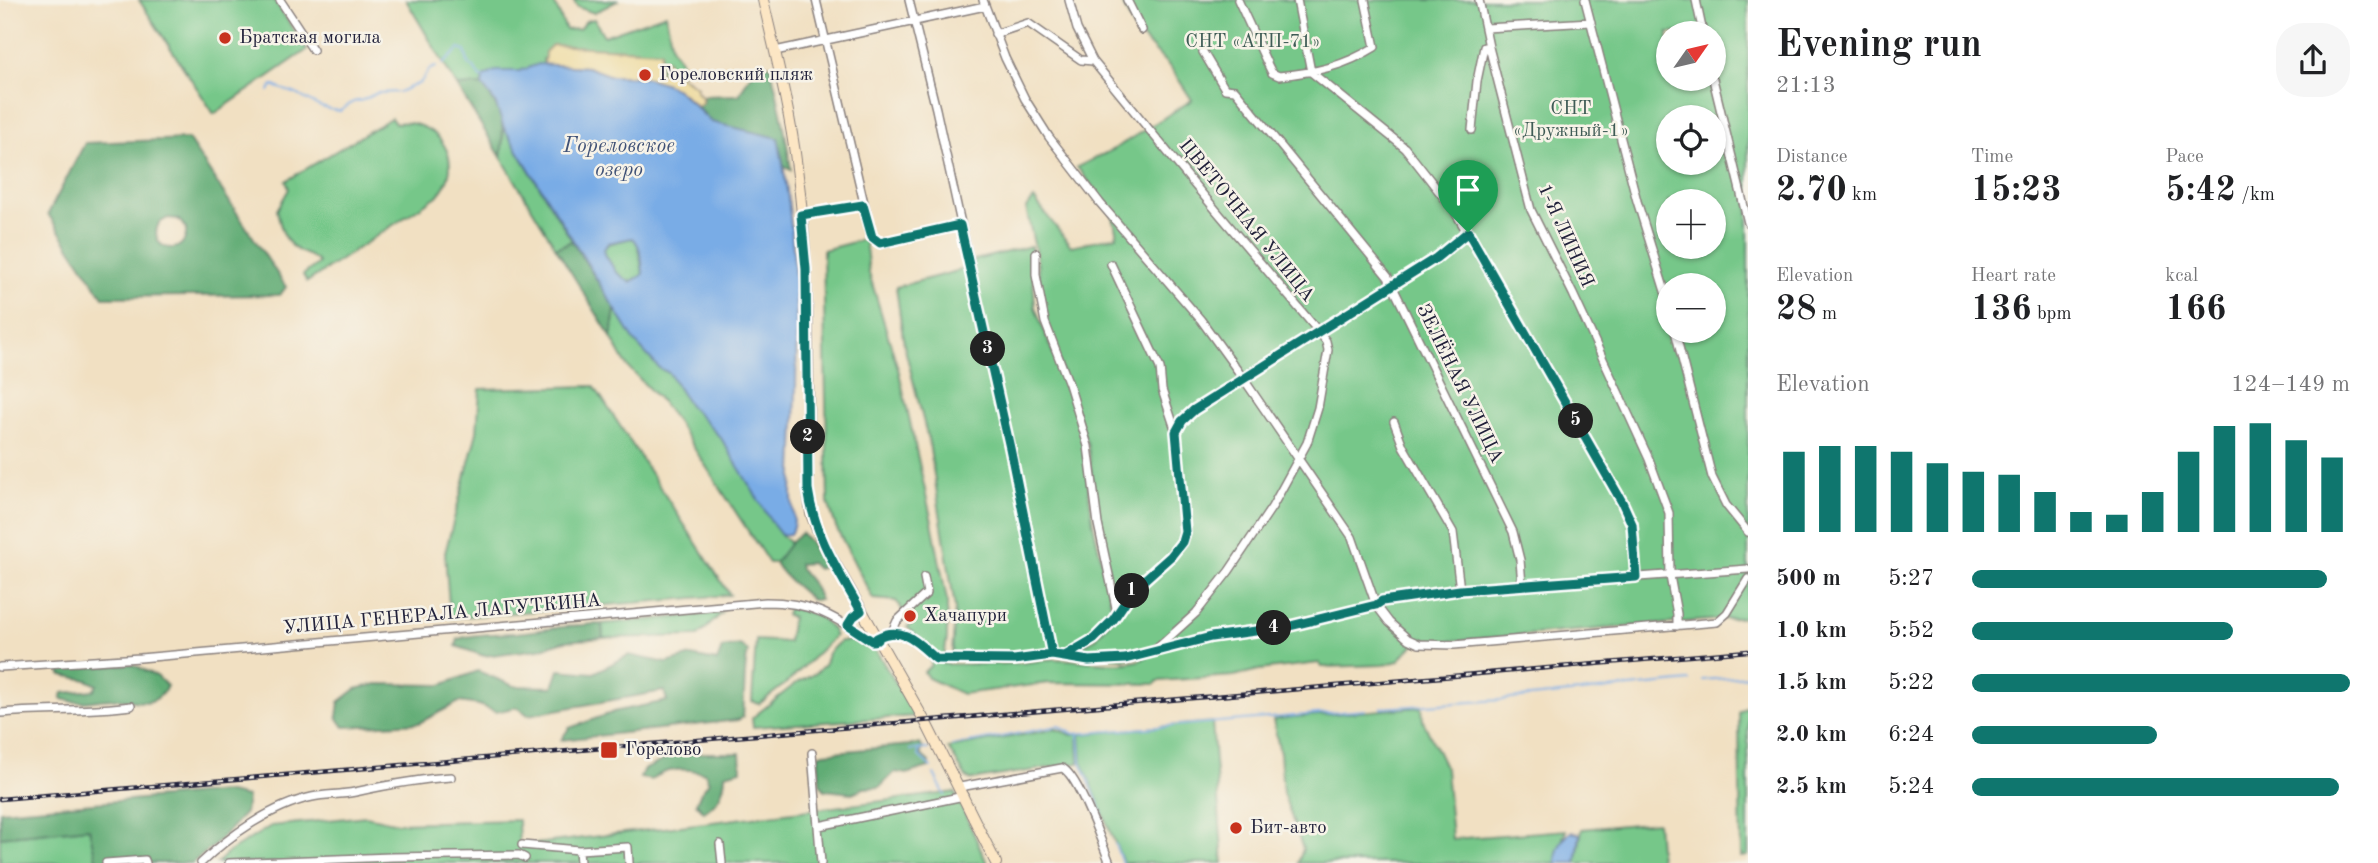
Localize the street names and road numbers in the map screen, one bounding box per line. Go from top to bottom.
street label: ЦВЕТОЧНАЯ УЛИЦА [1175,136,1318,306]
street label: 1-Я ЛИНИЯ [1534,181,1596,291]
street label: ЗЕЛЁНАЯ УЛИЦА [1412,300,1509,467]
street label: УЛИЦА ГЕНЕРАЛА ЛАГУТКИНА [282,592,602,638]

